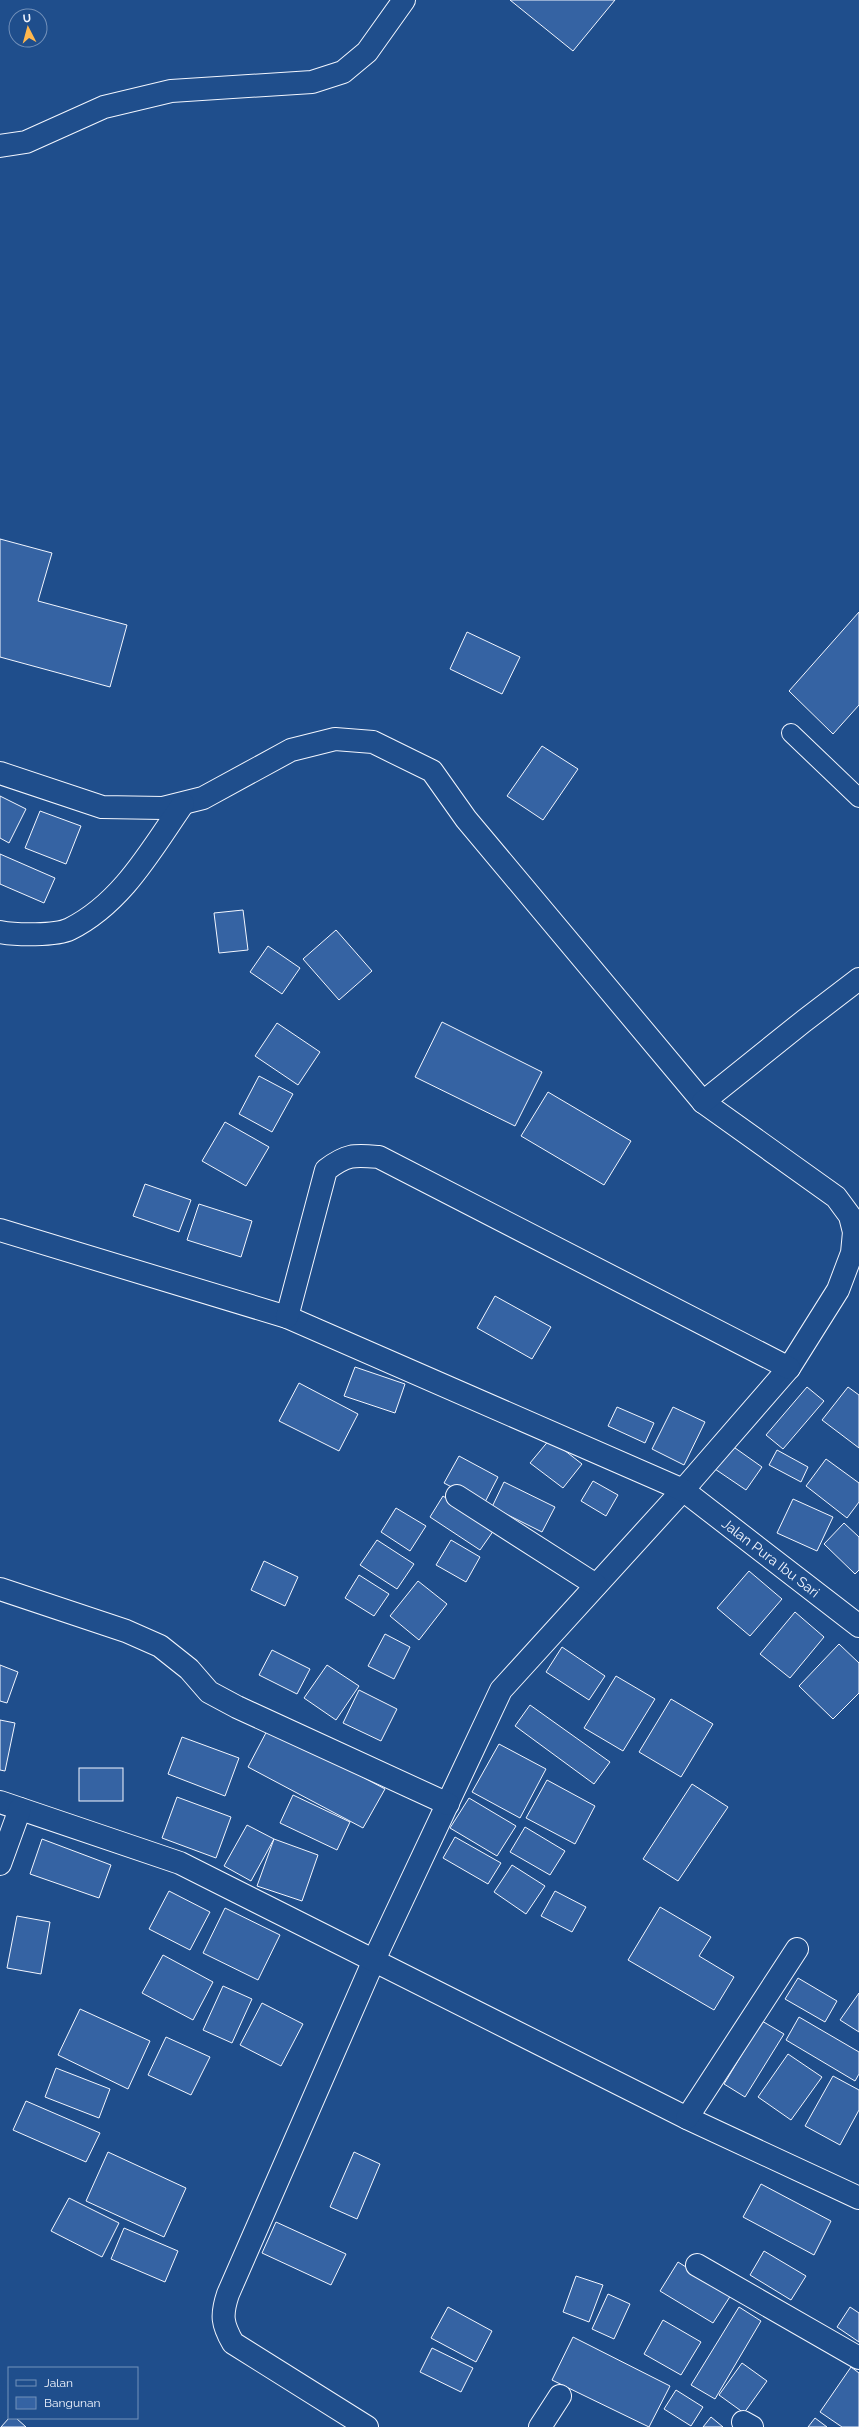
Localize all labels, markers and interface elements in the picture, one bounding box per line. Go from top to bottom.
north arrow [8,8,48,48]
text: U [22,12,32,25]
street label: Jalan Pura Ibu Sari [719,1515,823,1600]
legend [8,2367,138,2419]
text: Jalan [44,2376,73,2390]
text: Bangunan [44,2396,101,2410]

